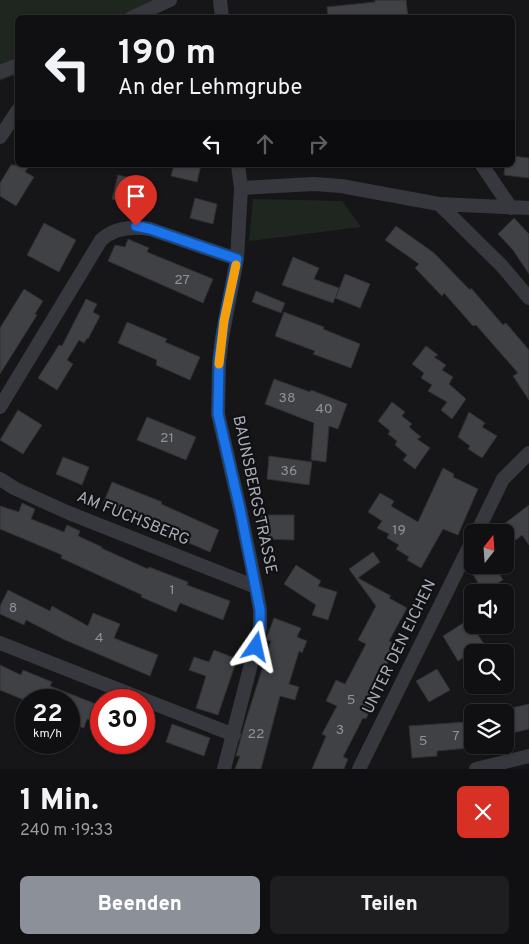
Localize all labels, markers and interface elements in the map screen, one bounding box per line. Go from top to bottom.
text: 190 m [118,32,216,76]
icon: left [35,35,100,100]
text: An der Lehmgrube [118,75,302,102]
icon: left [198,130,226,158]
icon: ahead [251,130,279,158]
icon: right [304,130,332,158]
pin [115,175,157,226]
icon: arrive [122,182,150,210]
house number: 27 [174,272,190,289]
house number: 38 [279,390,295,407]
house number: 40 [315,401,333,418]
street label: BAUNSBERGSTRASSE [227,414,281,576]
house number: 21 [160,430,174,447]
house number: 36 [281,463,297,480]
street label: AM FUCHSBERG [74,487,192,551]
house number: 19 [392,522,406,539]
north arrow [464,524,514,574]
map controls [464,524,514,754]
street label: UNTER DEN EICHEN [359,577,441,717]
house number: 1 [169,582,175,599]
button: sound [464,584,514,634]
house number: 8 [9,600,17,617]
position arrow [229,620,281,672]
house number: 4 [95,630,103,647]
button: search [464,644,514,694]
speed limit sign: 30 [90,689,155,754]
house number: 5 [347,692,355,709]
text: 22 [32,699,63,731]
button: layers [464,704,514,754]
house number: 3 [336,722,344,739]
text: km/h [33,726,62,742]
house number: 22 [247,726,265,743]
house number: 7 [452,728,460,745]
house number: 5 [419,733,427,750]
text: 1 Min. [20,783,99,820]
button: close [457,786,509,838]
text: 240 m · 19:33 [20,821,113,841]
button: Beenden [20,876,260,934]
button: Teilen [270,876,509,934]

